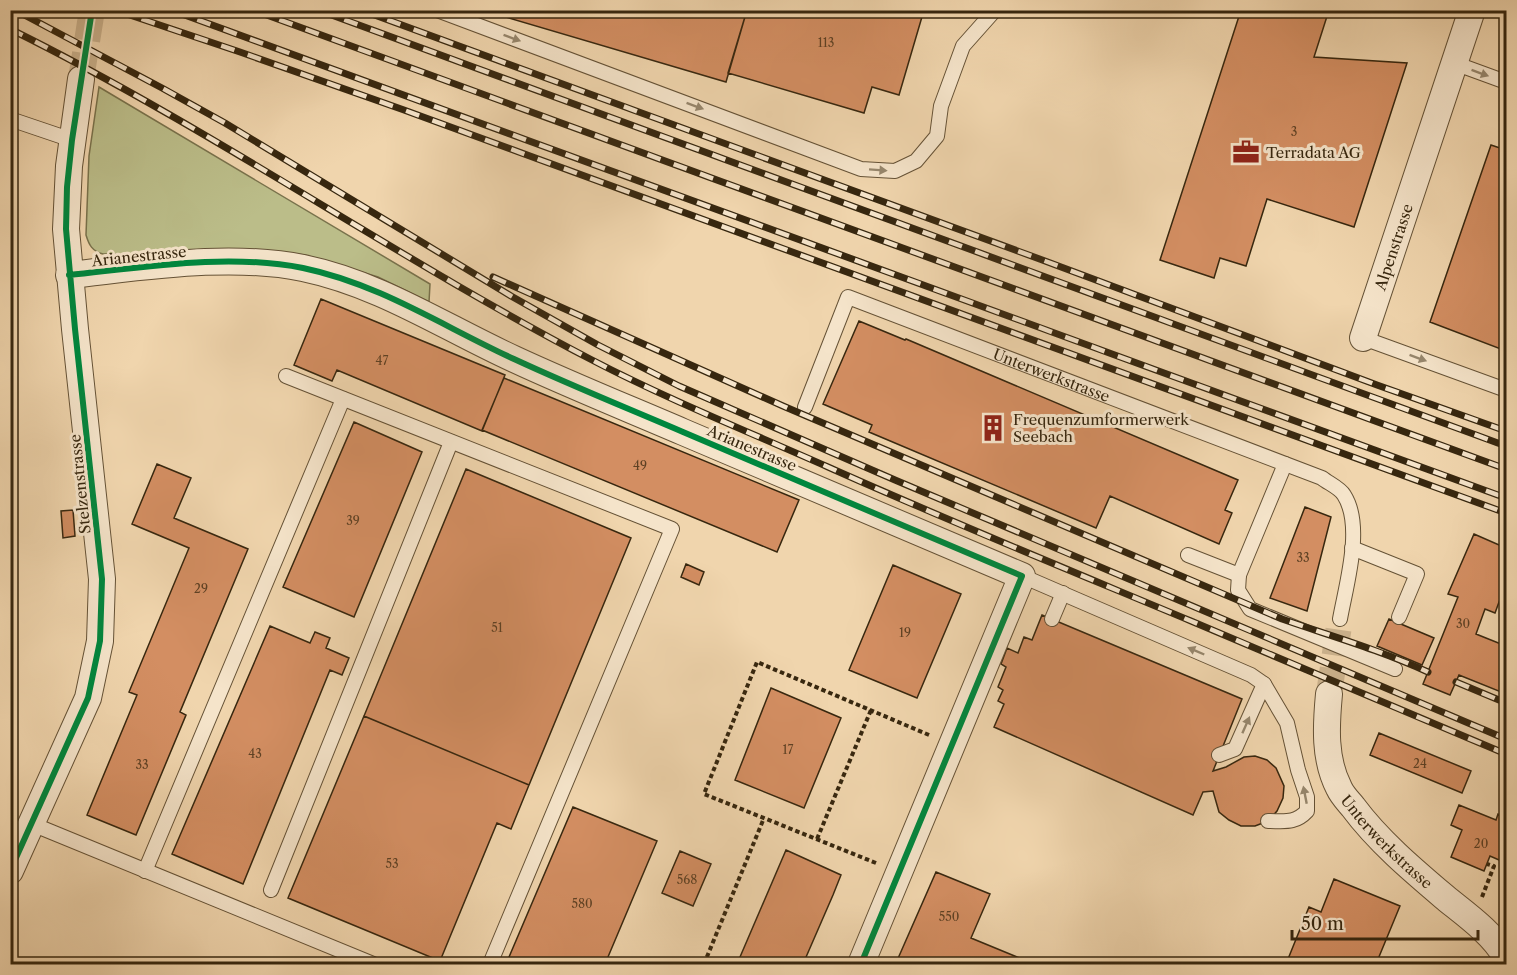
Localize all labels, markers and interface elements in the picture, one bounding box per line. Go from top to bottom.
one-way arrow [503,34,521,44]
house number: 113 [818,35,834,50]
one-way arrow [1471,68,1489,78]
one-way arrow [686,102,704,112]
house number: 3 [1291,124,1297,139]
office icon: Terradata AG [1231,137,1261,167]
place label: Terradata AG [1266,143,1361,162]
one-way arrow [869,165,888,175]
street label: Alpenstrasse [1370,201,1416,294]
street label: Arianestrasse [90,242,187,271]
street label: Unterwerkstrasse [990,344,1113,406]
house number: 47 [376,353,389,368]
one-way arrow [1409,353,1427,363]
place label: Frequenzumformerwerk Seebach [1013,410,1190,446]
building icon: Frequenzumformerwerk Seebach [978,413,1008,443]
street label: Arianestrasse [704,420,799,475]
street label: Stelzenstrasse [65,433,95,535]
house number: 49 [633,458,647,473]
house number: 39 [346,513,360,528]
house number: 33 [1296,550,1310,565]
house number: 29 [194,581,208,596]
house number: 30 [1456,616,1470,631]
house number: 51 [491,620,503,635]
house number: 19 [899,625,911,640]
one-way arrow [1187,646,1205,656]
one-way arrow [1241,715,1251,733]
house number: 17 [783,742,794,757]
house number: 43 [248,746,262,761]
house number: 24 [1413,756,1427,771]
house number: 33 [135,757,149,772]
one-way arrow [1300,785,1309,804]
street label: Unterwerkstrasse [1337,791,1437,892]
house number: 20 [1474,836,1488,851]
house number: 53 [385,856,399,871]
house number: 568 [677,872,697,887]
house number: 580 [571,896,593,911]
scale bar [1292,903,1478,941]
house number: 550 [939,909,959,924]
text: 50 m [1301,913,1344,935]

